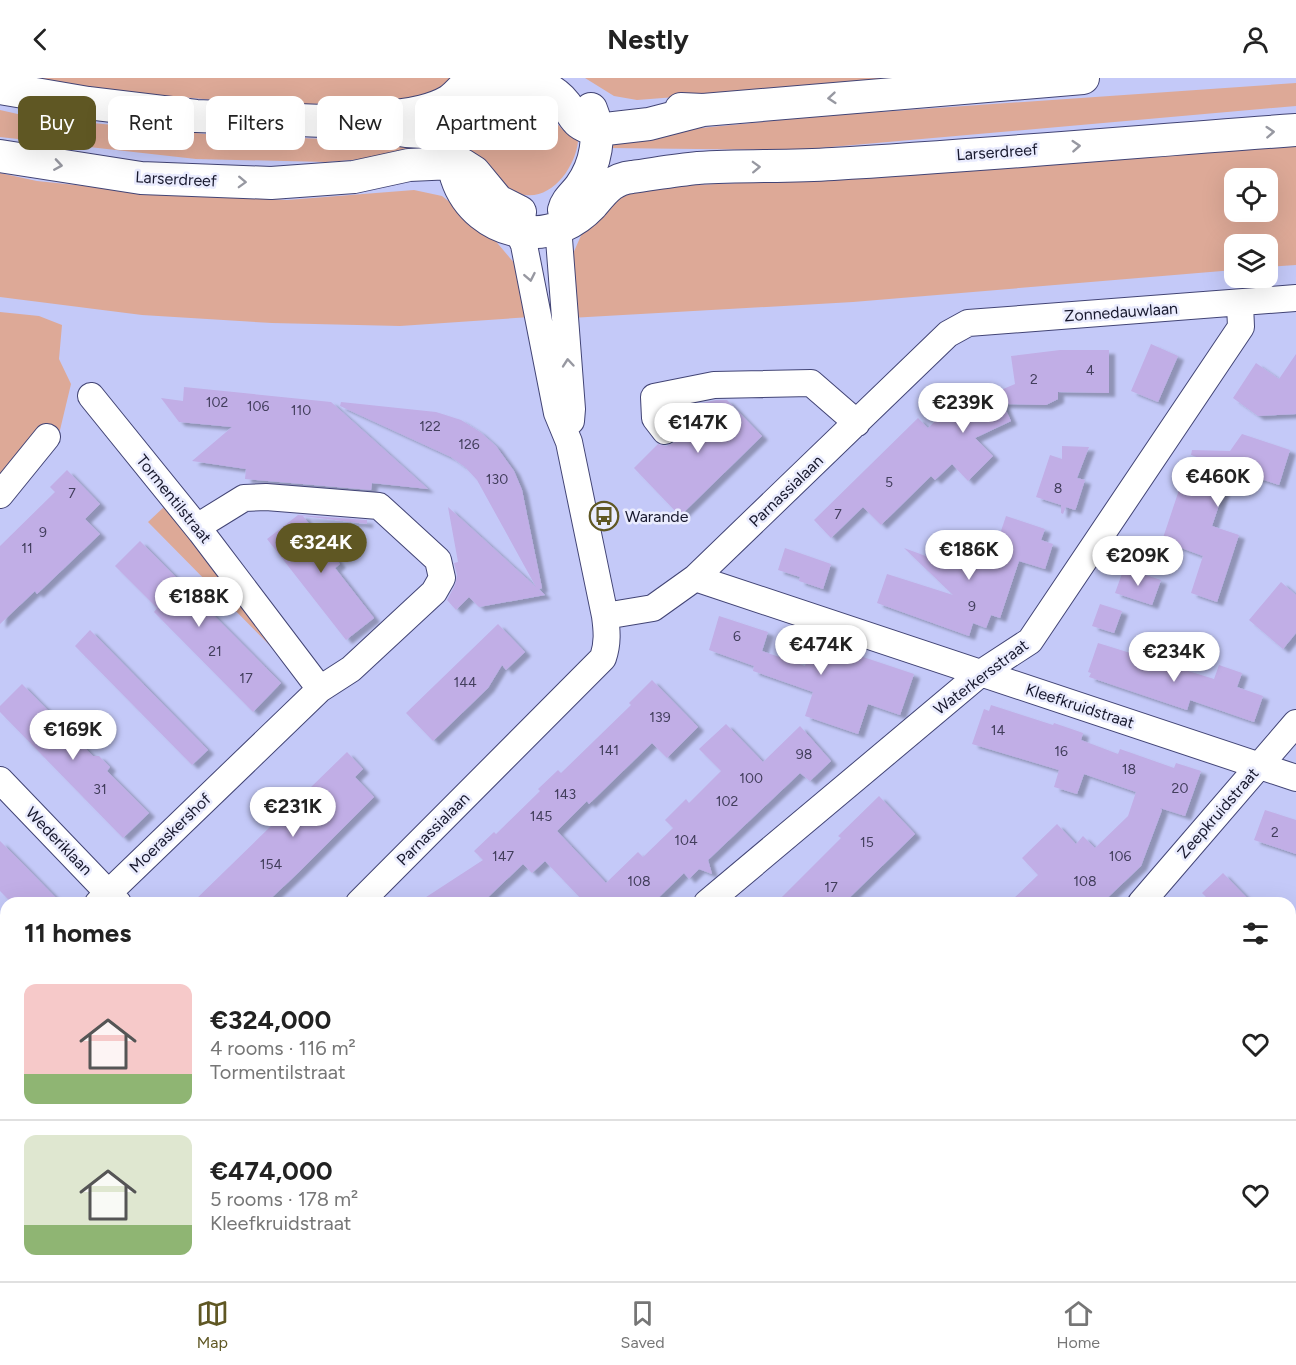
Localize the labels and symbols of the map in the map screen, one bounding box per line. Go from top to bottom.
one-way arrow [827,91,836,104]
one-way arrow [1266,125,1275,138]
street label: Larserdreef [956,140,1038,164]
one-way arrow [1072,140,1081,153]
one-way arrow [52,158,62,171]
one-way arrow [751,160,760,173]
street label: Larserdreef [135,167,217,191]
one-way arrow [237,176,246,189]
one-way arrow [523,272,536,282]
street label: Zonnedauwlaan [1064,299,1179,325]
one-way arrow [562,358,575,367]
house number: 4 [1086,362,1095,379]
house number: 2 [1030,371,1038,388]
pin: €239K [921,383,1005,434]
house number: 102 [206,394,228,411]
house number: 106 [247,398,269,415]
house number: 110 [291,402,311,419]
pin: €147K [656,403,740,454]
house number: 122 [419,418,441,435]
house number: 126 [458,436,480,453]
street label: Tormentilstraat [133,451,215,547]
street label: Parnassialaan [745,451,827,531]
pin: €460K [1176,457,1260,508]
house number: 130 [486,471,508,488]
house number: 5 [885,474,893,491]
house number: 8 [1054,480,1062,497]
house number: 7 [68,485,76,502]
bus stop icon: Warande [588,500,620,532]
house number: 7 [834,506,842,523]
place label: Warande [625,507,689,526]
pin: €324K [279,523,363,574]
house number: 9 [39,524,47,541]
pin: €186K [927,530,1011,581]
pin: €209K [1096,536,1180,587]
house number: 11 [21,540,33,557]
pin: €188K [157,577,241,628]
house number: 9 [968,598,976,615]
pin: €474K [779,625,863,676]
house number: 6 [733,628,741,645]
pin: €234K [1132,632,1216,683]
street label: Waterkersstraat [930,635,1032,719]
house number: 21 [208,643,222,660]
house number: 17 [239,670,253,687]
house number: 144 [453,674,477,691]
street label: Kleefkruidstraat [1023,679,1137,733]
house number: 139 [649,709,671,726]
pin: €169K [31,710,115,761]
house number: 14 [991,722,1006,739]
house number: 141 [599,742,619,759]
house number: 16 [1054,743,1068,760]
house number: 98 [796,746,812,763]
house number: 18 [1122,761,1136,778]
street label: Zeepkruidstraat [1174,764,1262,862]
house number: 100 [739,770,763,787]
house number: 20 [1172,780,1188,797]
house number: 31 [93,781,107,798]
house number: 143 [554,786,576,803]
pin: €231K [251,787,335,838]
street label: Moeraskershof [125,789,215,877]
street label: Parnassialaan [393,789,473,869]
house number: 102 [716,793,738,810]
street label: Wederiklaan [22,803,96,879]
house number: 145 [530,808,552,825]
house number: 2 [1271,824,1279,841]
house number: 104 [674,832,698,849]
house number: 15 [860,834,874,851]
house number: 147 [492,848,514,865]
house number: 106 [1109,848,1131,865]
house number: 154 [260,856,283,873]
house number: 108 [627,873,651,890]
house number: 108 [1073,873,1097,890]
house number: 17 [824,879,838,896]

